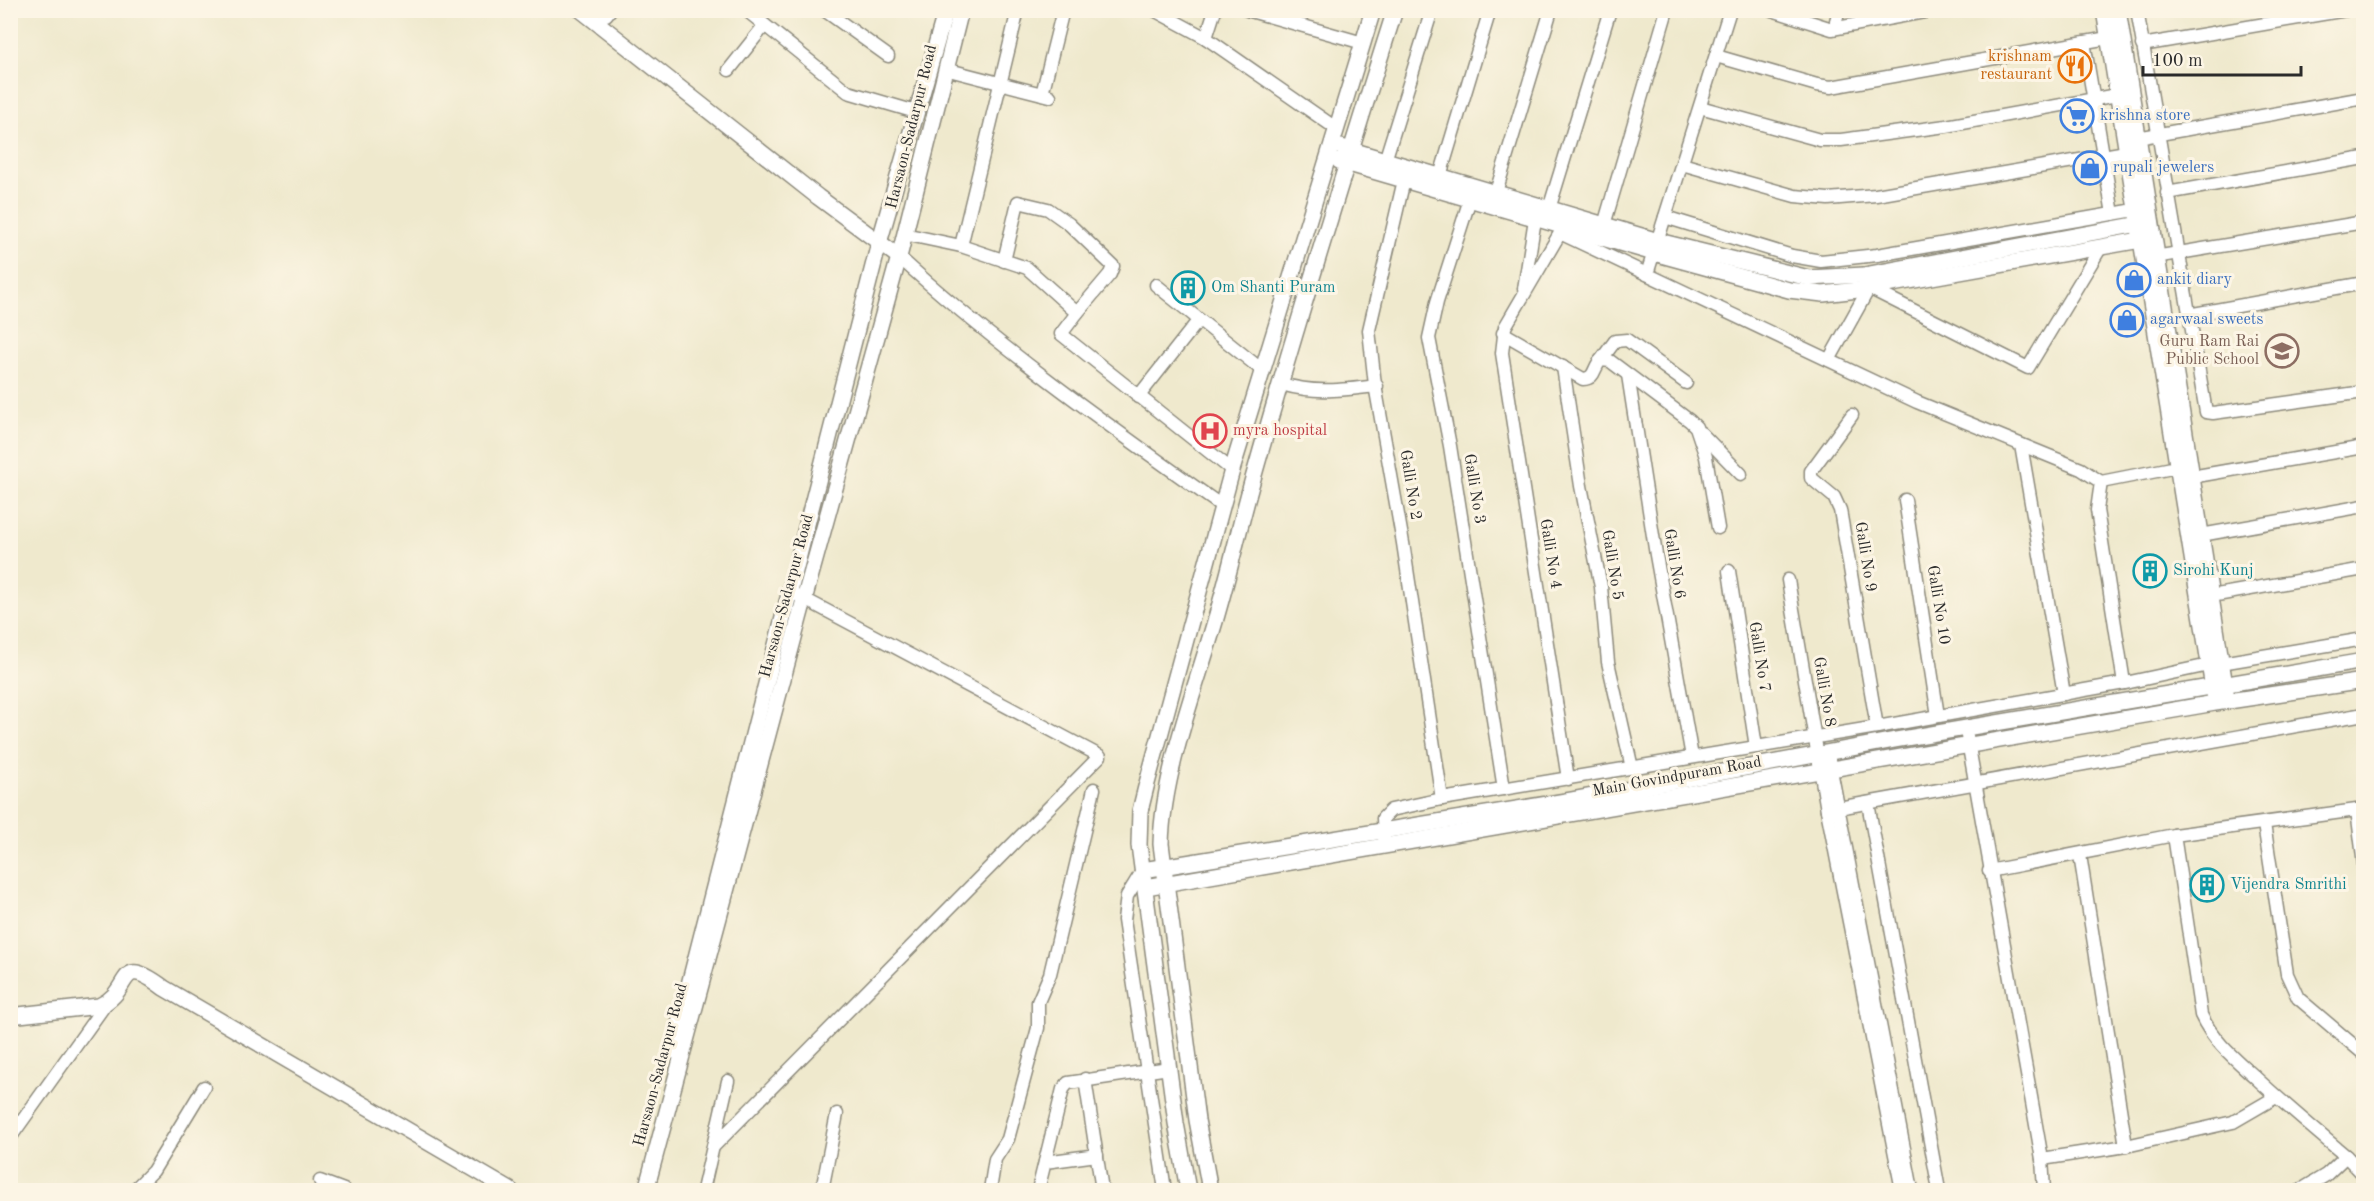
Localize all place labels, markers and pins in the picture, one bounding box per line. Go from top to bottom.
restaurant icon: krishnam restaurant [2057,48,2093,84]
place label: krishnam restaurant [1980,49,2052,83]
supermarket icon: krishna store [2059,98,2095,134]
place label: krishna store [2100,108,2190,124]
shop icon: rupali jewelers [2072,150,2108,186]
place label: rupali jewelers [2113,160,2214,176]
shop icon: ankit diary [2116,262,2152,298]
building icon: Om Shanti Puram [1170,270,1206,306]
place label: ankit diary [2157,272,2232,288]
place label: Om Shanti Puram [1211,280,1336,296]
shop icon: agarwaal sweets [2109,302,2145,338]
place label: agarwaal sweets [2150,312,2263,328]
school or university icon: Guru Ram Rai Public School [2264,333,2300,369]
place label: Guru Ram Rai Public School [2159,334,2259,368]
hospital icon: myra hospital [1192,413,1228,449]
place label: myra hospital [1233,423,1327,439]
building icon: Sirohi Kunj [2132,553,2168,589]
place label: Sirohi Kunj [2173,563,2254,579]
building icon: Vijendra Smrithi [2189,867,2225,903]
place label: Vijendra Smrithi [2230,877,2347,893]

